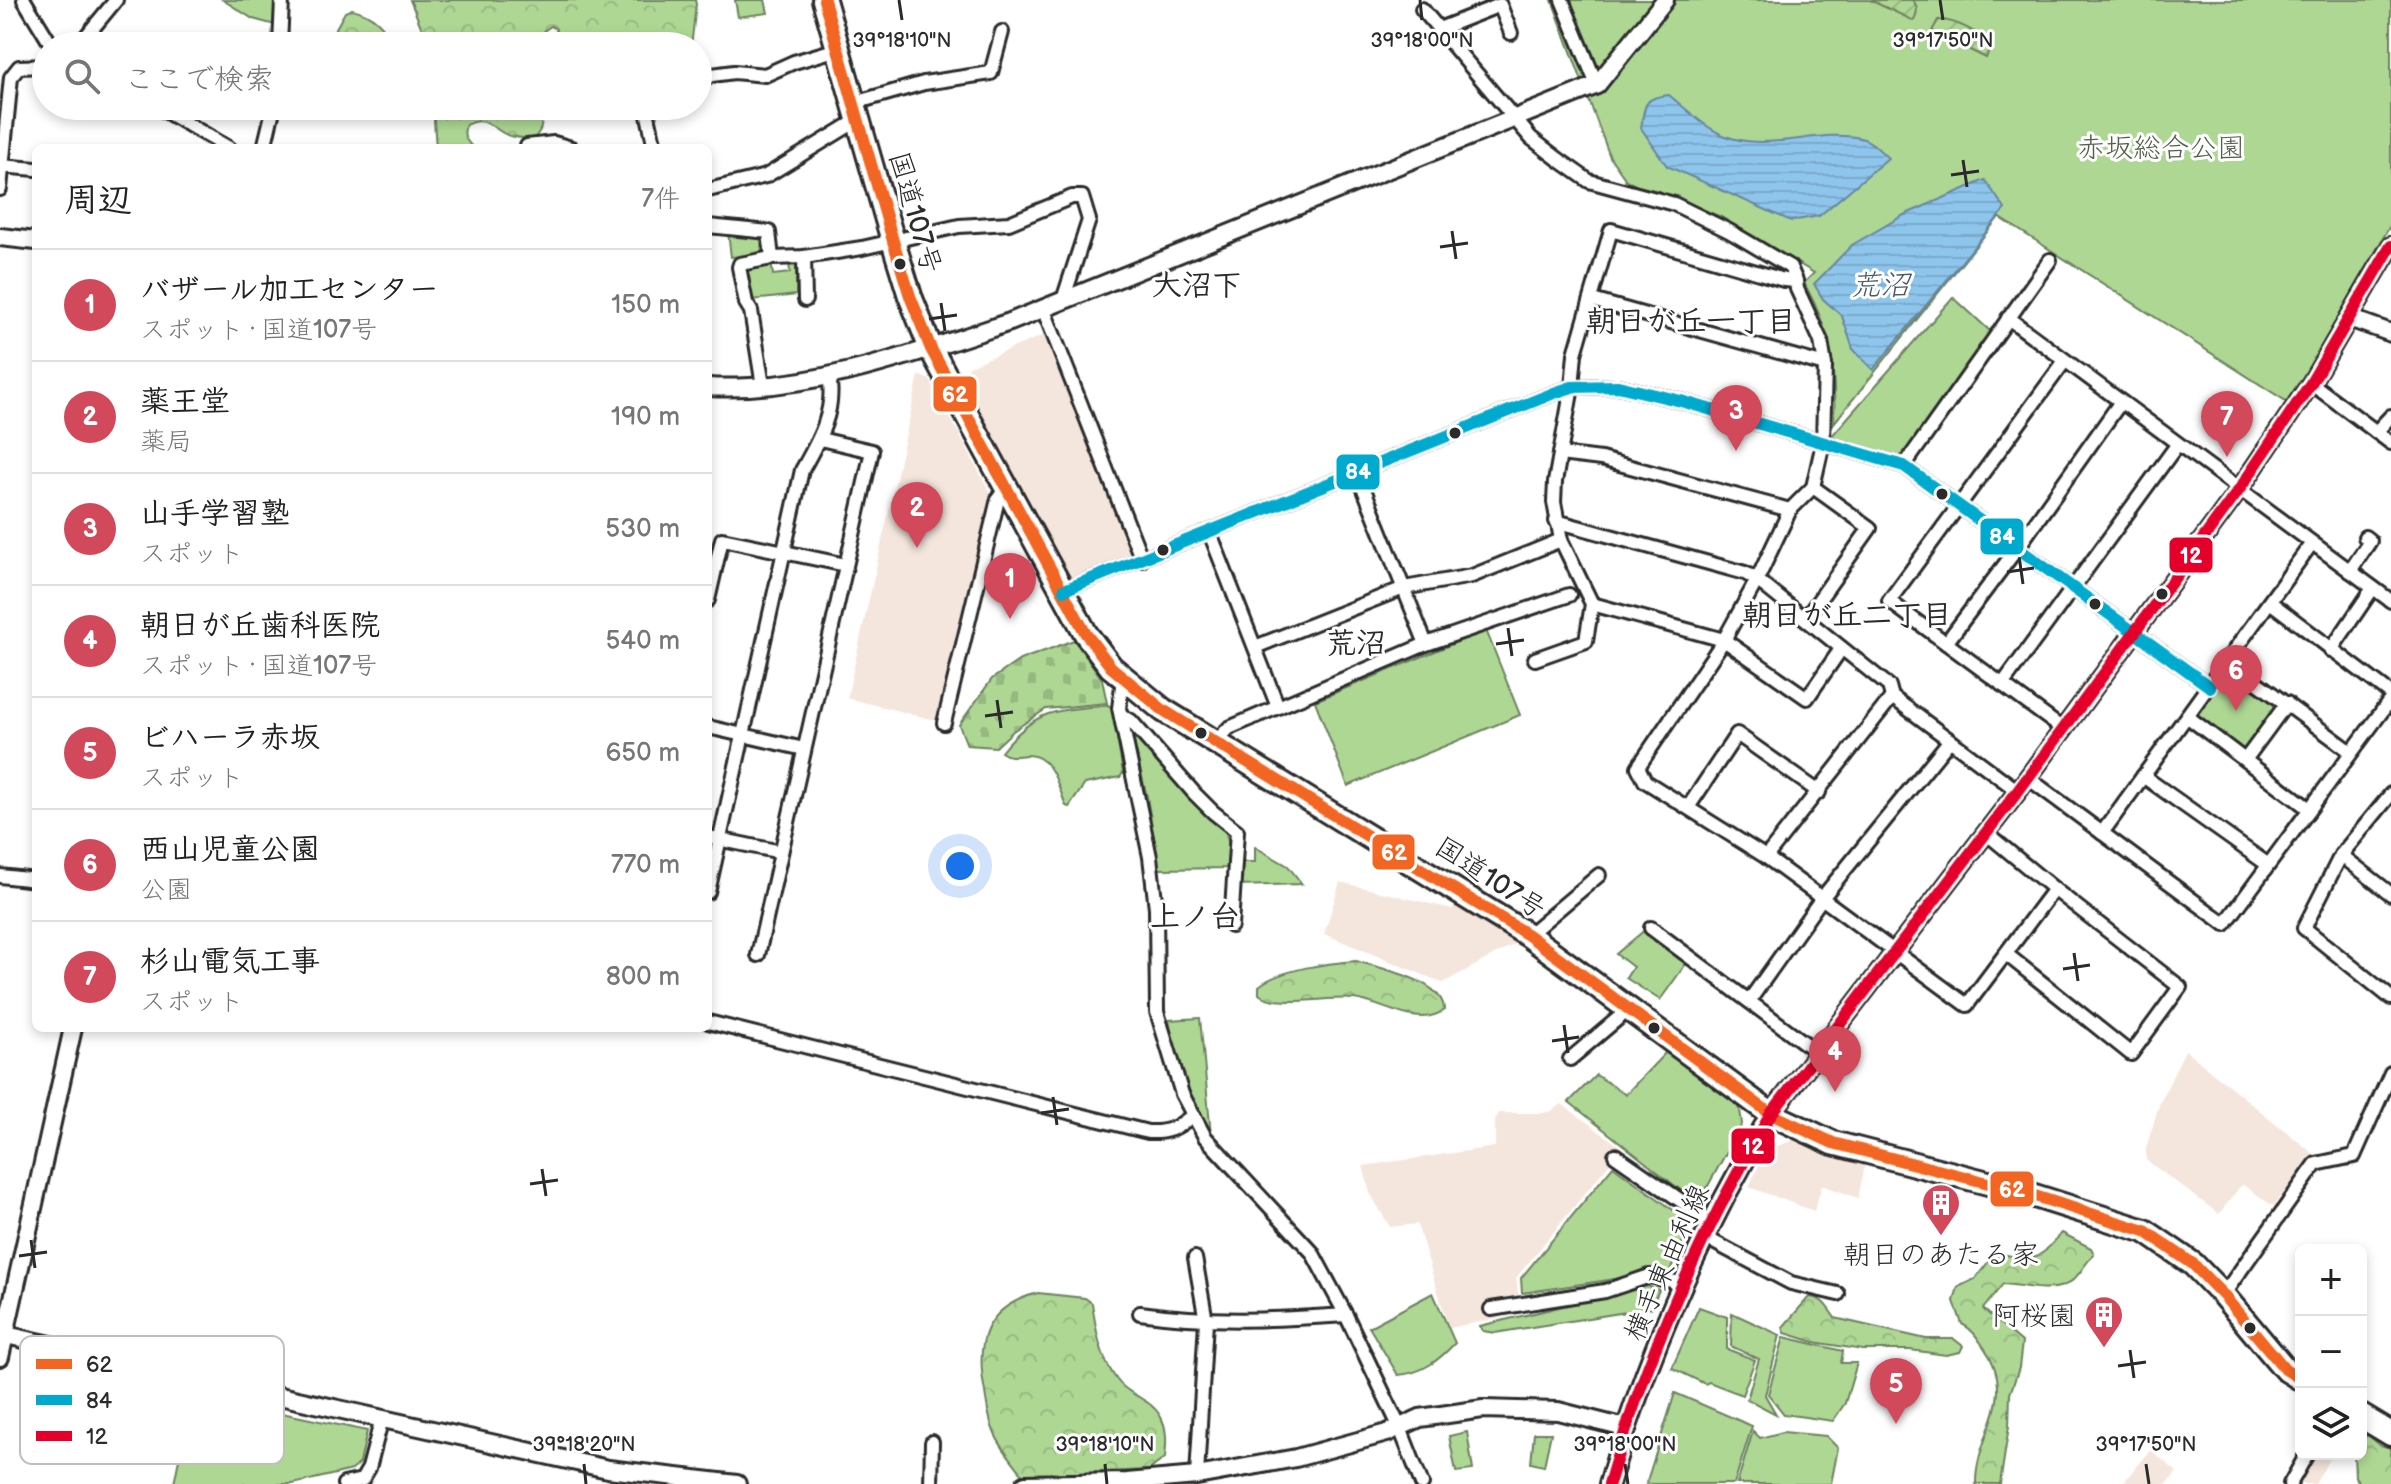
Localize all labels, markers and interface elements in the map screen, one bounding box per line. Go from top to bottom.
text: 39°18'10"N [853,29,951,53]
text: 39°18'00"N [1371,29,1473,53]
text: 39°17'50"N [1893,29,1993,53]
search box [32,32,712,120]
icon: search [60,54,104,98]
text: ここで検索 [124,62,274,98]
park label: 赤坂総合公園 [2077,132,2245,165]
street label: 国道107号 [881,148,948,277]
text: 周辺 [64,180,132,221]
text: 7件 [641,184,680,215]
unlabelled marker [892,256,908,272]
district label: 大沼下 [1152,268,1242,304]
water label: 荒沼 [1850,268,1913,304]
text: バザール加工センター [140,272,439,308]
text: 1 [85,290,95,321]
text: 150 m [611,290,680,321]
district label: 朝日が丘一丁目 [1586,304,1796,340]
text: スポット · 国道107号 [140,315,377,346]
line badge: 62 [932,375,978,413]
text: 62 [942,382,968,409]
text: 薬王堂 [140,384,230,420]
pin: 3 [1710,385,1762,451]
pin: 7 [2201,391,2253,457]
text: 2 [82,402,98,433]
text: 190 m [611,402,680,433]
unlabelled marker [1447,425,1463,441]
text: 薬局 [140,427,192,458]
line badge: 84 [1335,453,1381,491]
text: 84 [1345,459,1371,486]
pin: 2 [891,482,943,548]
unlabelled marker [1934,486,1950,502]
text: 山手学習塾 [140,496,290,532]
text: 3 [82,514,98,545]
text: 530 m [605,514,680,545]
line badge: 84 [1979,517,2025,556]
text: 84 [1989,524,2015,551]
line badge: 12 [2168,536,2214,574]
text: スポット [140,539,244,570]
unlabelled marker [1155,542,1171,558]
text: 12 [2180,543,2202,570]
pin: 1 [984,553,1036,619]
unlabelled marker [2154,586,2170,602]
unlabelled marker [2087,596,2103,612]
district label: 朝日が丘二丁目 [1742,598,1952,634]
text: 朝日が丘歯科医院 [140,608,380,644]
text: 4 [82,626,98,657]
text: 540 m [605,626,680,657]
district label: 荒沼 [1326,626,1386,662]
pin: 6 [2210,645,2262,711]
text: スポット · 国道107号 [140,651,377,682]
text: ビハーラ赤坂 [140,720,320,756]
unlabelled marker [1193,725,1209,741]
text: 5 [82,738,98,769]
text: 650 m [605,738,680,769]
text: スポット [140,763,244,794]
street label: 国道107号 [1429,830,1552,926]
text: 西山児童公園 [140,832,320,868]
line badge: 62 [1371,833,1416,871]
text: 62 [1381,840,1407,867]
your location [940,846,980,886]
text: 6 [82,850,98,881]
text: 770 m [611,850,680,881]
text: 公園 [140,875,192,906]
district label: 上ノ台 [1150,899,1240,935]
text: 杉山電気工事 [140,944,320,980]
text: 7 [83,962,97,993]
text: 800 m [606,962,680,993]
text: スポット [140,987,244,1018]
unlabelled marker [1646,1020,1662,1036]
pin: 4 [1809,1026,1861,1092]
line badge: 12 [1730,1127,1776,1165]
text: 12 [1742,1134,1764,1161]
line badge: 62 [1989,1170,2035,1208]
text: 62 [1999,1177,2025,1204]
street label: 横手東由利線 [1618,1179,1717,1346]
building icon: 朝日のあたる家 [1920,1182,1962,1237]
place label: 朝日のあたる家 [1843,1239,2039,1272]
map controls [2295,1244,2367,1460]
button: + [2295,1244,2367,1316]
building icon: 阿桜園 [2083,1294,2125,1349]
place label: 阿桜園 [1992,1300,2076,1333]
button: − [2295,1316,2367,1388]
unlabelled marker [2242,1320,2258,1336]
legend [20,1336,284,1464]
text: 62 [86,1352,112,1379]
pin: 5 [1870,1358,1922,1424]
text: 84 [86,1388,113,1415]
button: layers [2295,1388,2367,1460]
text: 12 [86,1424,108,1451]
text: 39°18'20"N [532,1433,636,1457]
text: 39°18'10"N [1056,1433,1154,1457]
text: 39°18'00"N [1574,1433,1676,1457]
text: 39°17'50"N [2096,1433,2196,1457]

